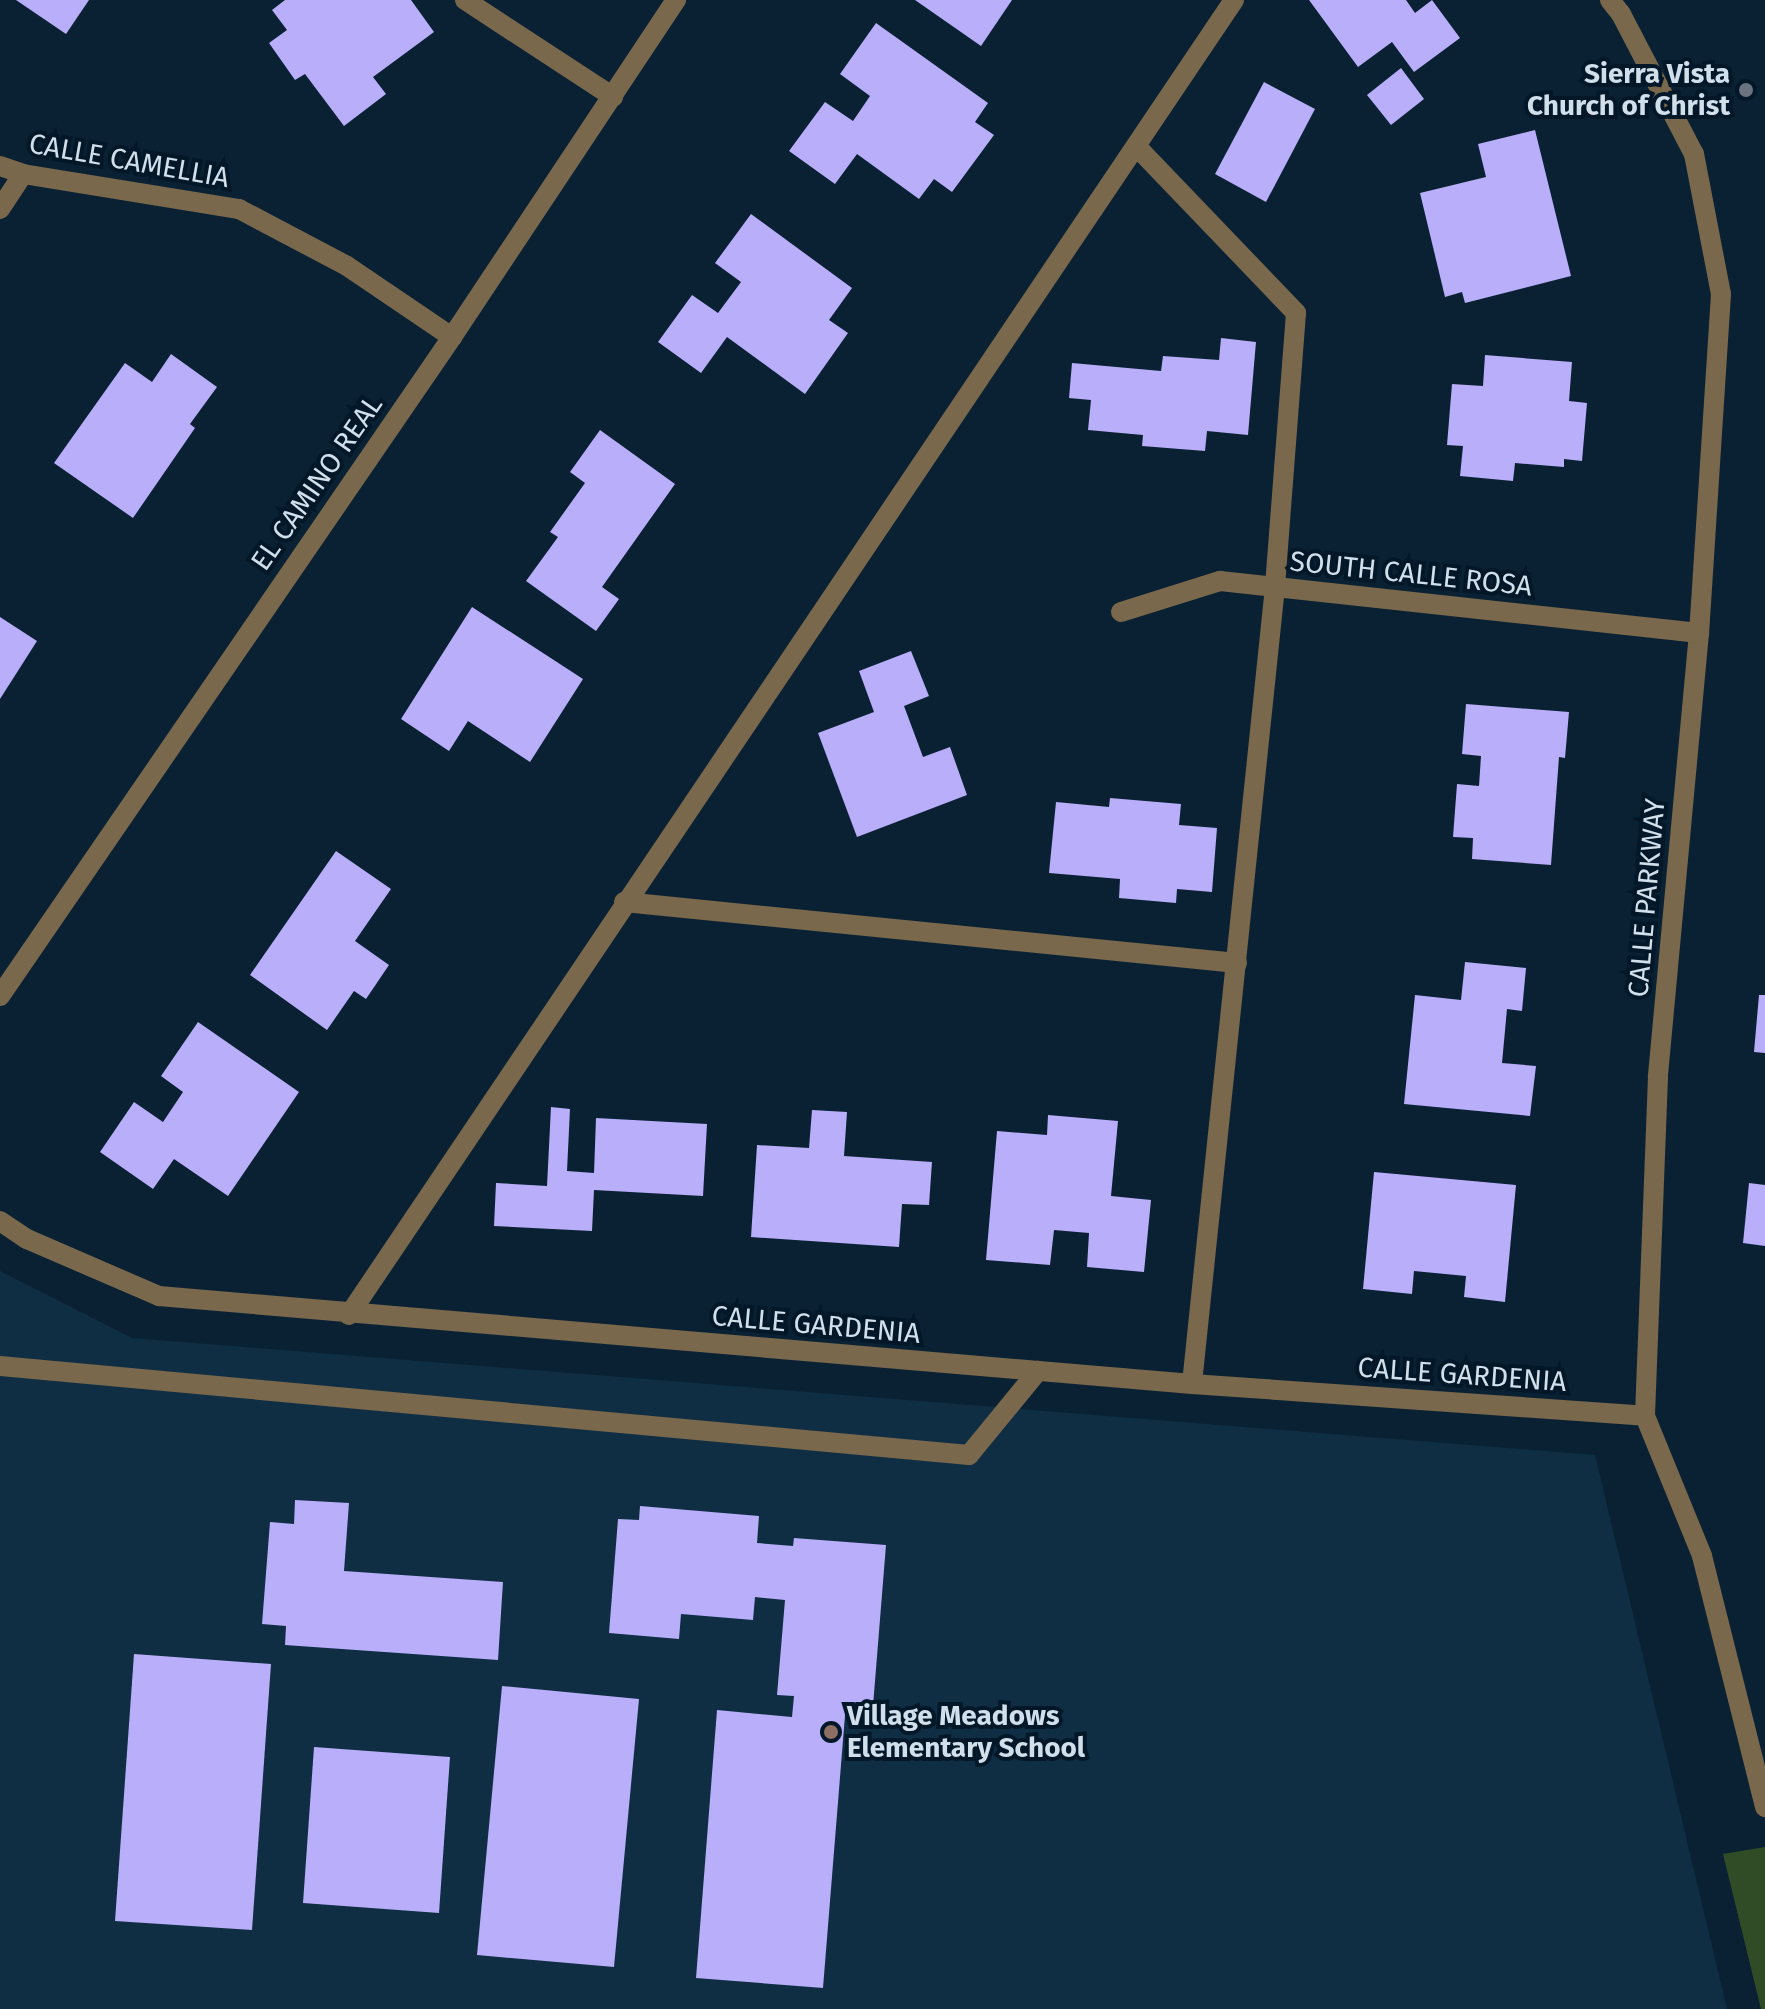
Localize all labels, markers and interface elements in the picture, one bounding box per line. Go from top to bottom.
place label: Sierra Vista Church of Christ [1527,57,1730,123]
marker: Sierra Vista Church of Christ [1737,81,1755,99]
street label: CALLE CAMELLIA [26,127,232,195]
street label: EL CAMINO REAL [244,389,390,577]
street label: SOUTH CALLE ROSA [1288,545,1534,603]
street label: CALLE PARKWAY [1622,797,1672,999]
street label: CALLE GARDENIA [710,1299,922,1351]
street label: CALLE GARDENIA [1357,1351,1567,1399]
place label: Village Meadows Elementary School [847,1699,1085,1765]
marker: Village Meadows Elementary School [822,1723,840,1741]

